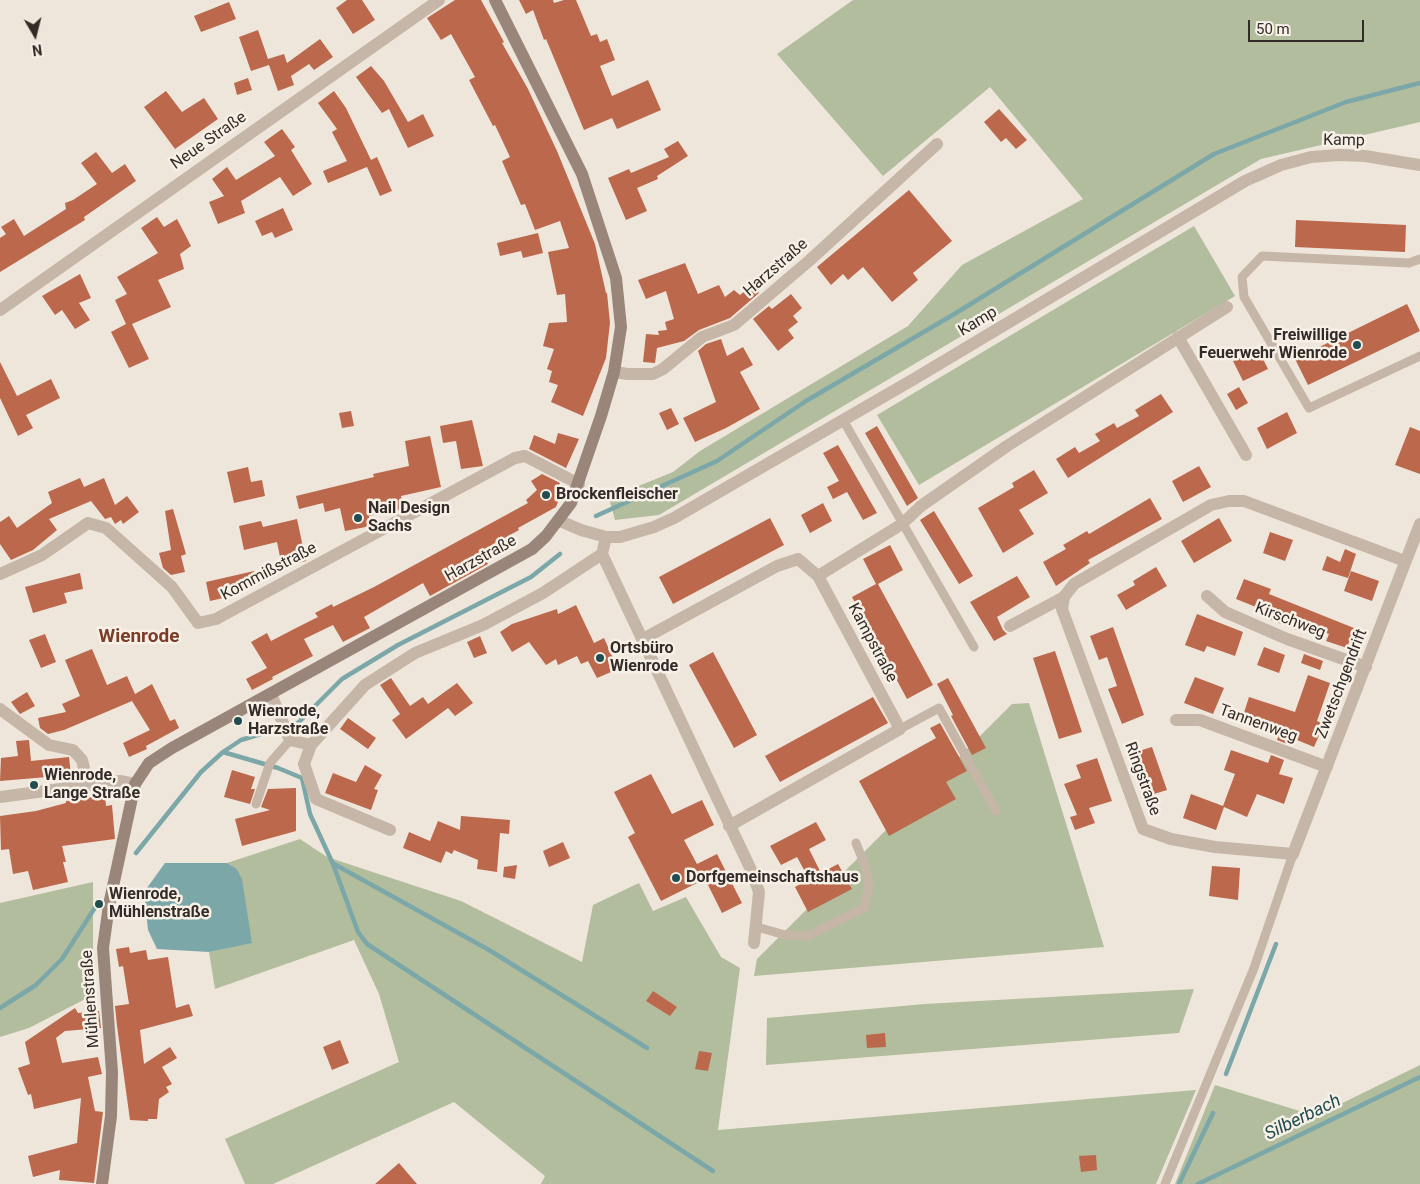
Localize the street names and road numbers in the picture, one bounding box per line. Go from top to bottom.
street label: Neue Straße [168,108,250,174]
street label: Kamp [1323,131,1365,151]
street label: Harzstraße [740,235,812,301]
street label: Kamp [955,303,1001,341]
street label: Harzstraße [442,532,520,586]
street label: Kommißstraße [218,539,320,605]
street label: Kirschweg [1252,599,1328,643]
street label: Kampstraße [843,600,901,686]
street label: Zwetschgendrift [1312,626,1372,742]
street label: Tannenweg [1216,701,1300,747]
street label: Ringstraße [1120,740,1164,818]
street label: Mühlenstraße [78,949,104,1049]

